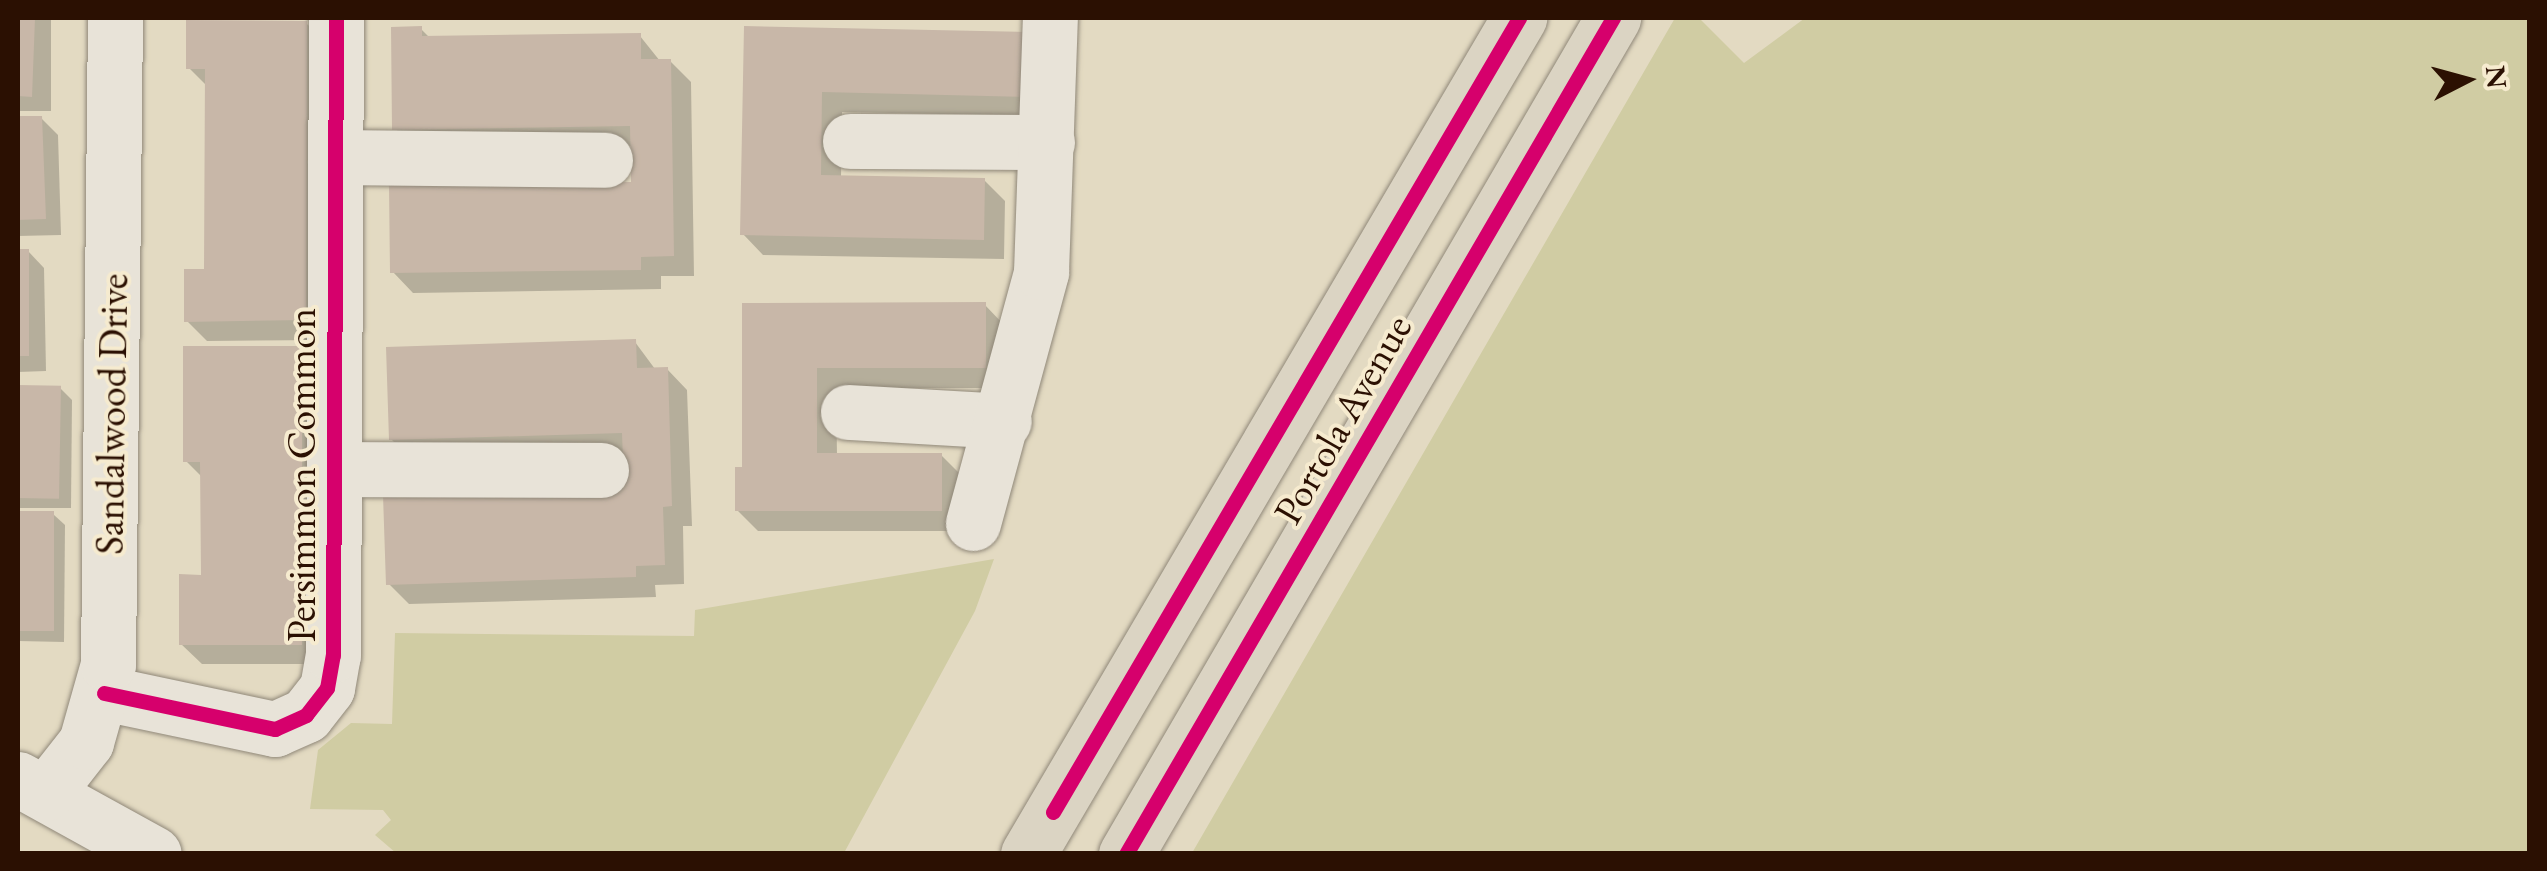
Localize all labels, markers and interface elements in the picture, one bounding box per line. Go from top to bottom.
north arrow [2417,30,2517,130]
text: N [2478,64,2516,90]
street label: Sandalwood Drive [85,273,137,555]
street label: Portola Avenue [1263,306,1421,532]
street label: Persimmon Common [277,308,325,642]

